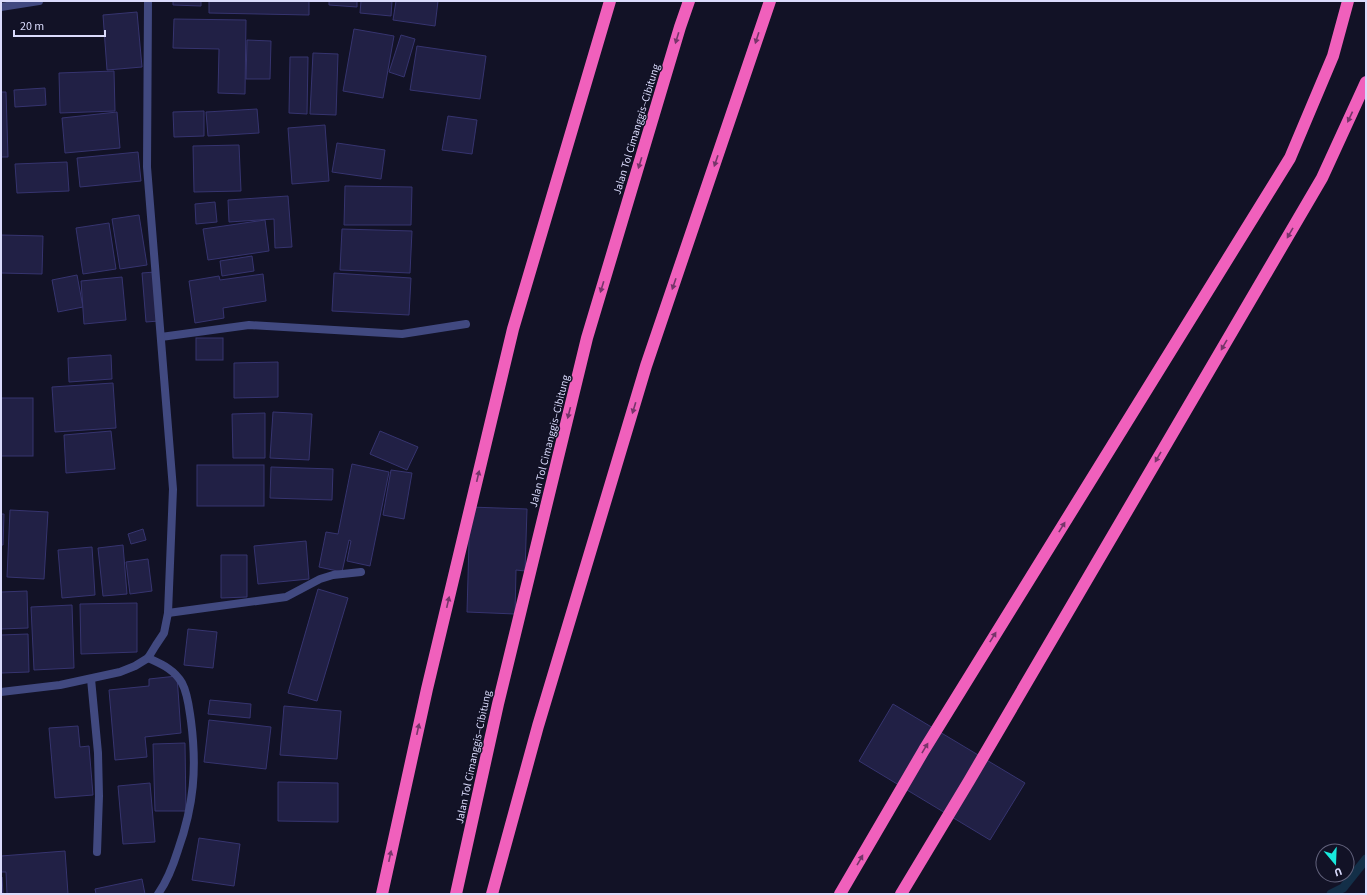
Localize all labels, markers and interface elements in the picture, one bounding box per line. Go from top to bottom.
scale bar [14,12,105,38]
text: 20 m [20,18,44,35]
one-way arrow [674,32,680,44]
one-way arrow [754,32,760,44]
street label: Jalan Tol Cimanggis–Cibitung [609,61,664,196]
one-way arrow [1347,112,1353,123]
one-way arrow [713,156,719,168]
one-way arrow [637,157,643,169]
one-way arrow [1286,227,1293,239]
one-way arrow [671,279,677,291]
one-way arrow [599,281,605,293]
one-way arrow [1220,340,1228,350]
street label: Jalan Tol Cimanggis–Cibitung [526,373,573,509]
one-way arrow [631,402,637,414]
one-way arrow [566,407,572,419]
one-way arrow [1155,451,1162,463]
one-way arrow [475,470,481,482]
one-way arrow [1058,521,1065,533]
one-way arrow [445,596,451,608]
one-way arrow [990,632,997,643]
street label: Jalan Tol Cimanggis–Cibitung [452,689,495,825]
one-way arrow [416,723,422,735]
one-way arrow [922,742,929,754]
north arrow [1315,843,1355,883]
one-way arrow [388,850,394,862]
one-way arrow [856,854,863,866]
text: U [1332,864,1344,880]

